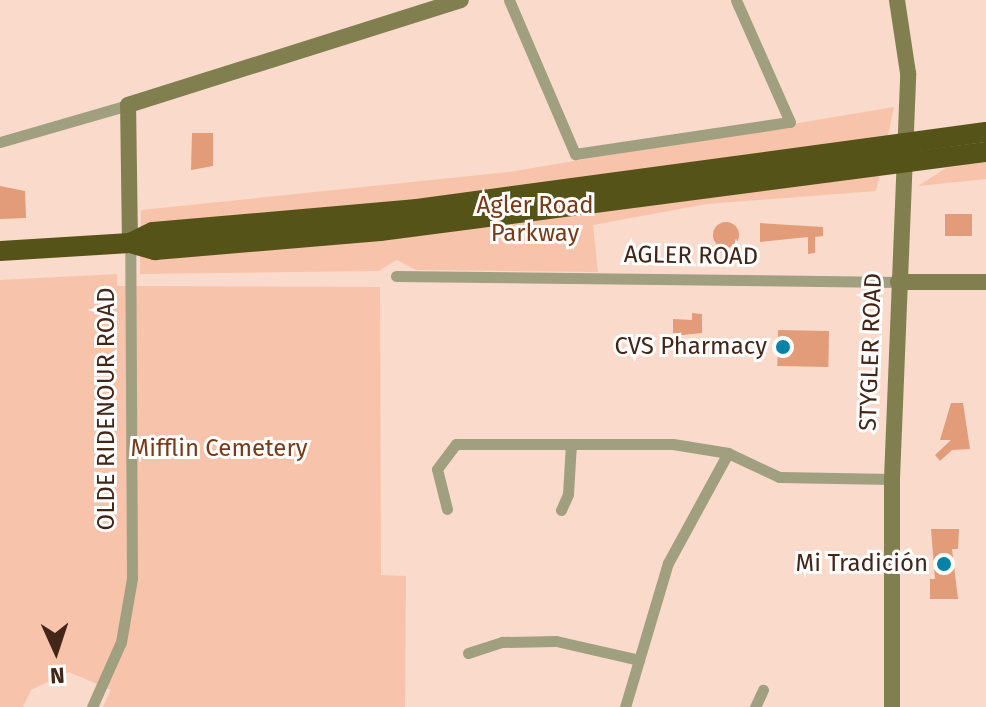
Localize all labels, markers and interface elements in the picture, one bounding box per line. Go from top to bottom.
park label: Agler Road Parkway [476,192,594,248]
street label: AGLER ROAD [624,240,758,272]
street label: STYGLER ROAD [854,272,888,432]
street label: OLDE RIDENOUR ROAD [93,288,121,530]
place label: CVS Pharmacy [614,333,767,361]
marker: CVS Pharmacy [774,338,792,356]
park label: Mifflin Cemetery [130,435,308,463]
place label: Mi Tradición [796,550,928,578]
marker: Mi Tradición [935,555,953,573]
north arrow [16,611,96,691]
text: N [49,662,65,689]

